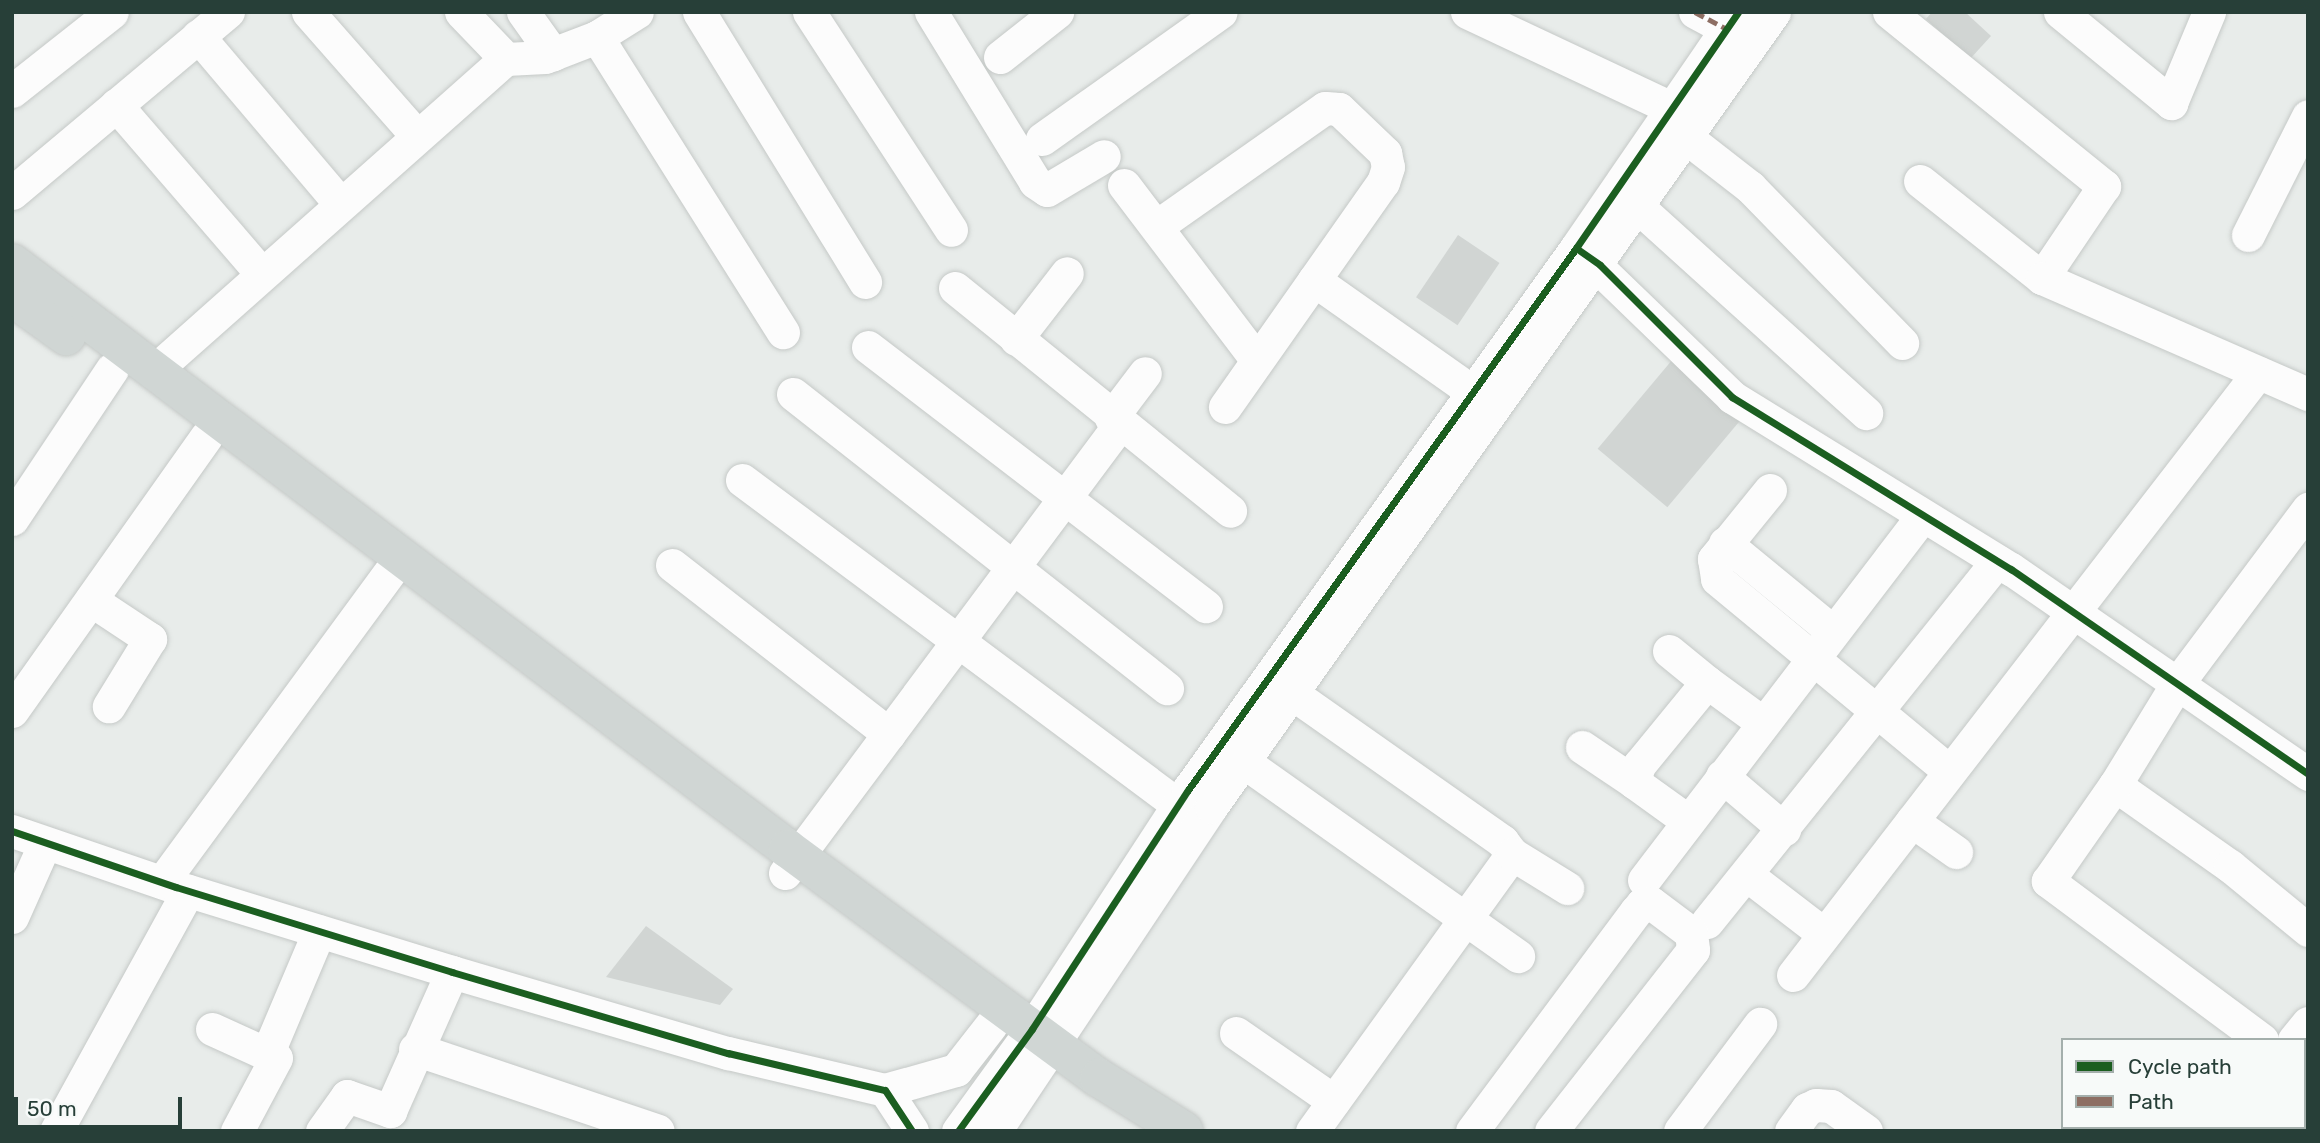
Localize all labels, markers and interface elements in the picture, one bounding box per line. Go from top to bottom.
legend [2061,1038,2306,1129]
text: Cycle path [2128,1054,2232,1079]
scale bar [18,1084,186,1128]
text: Path [2128,1089,2174,1114]
text: 50 m [27,1096,77,1121]

